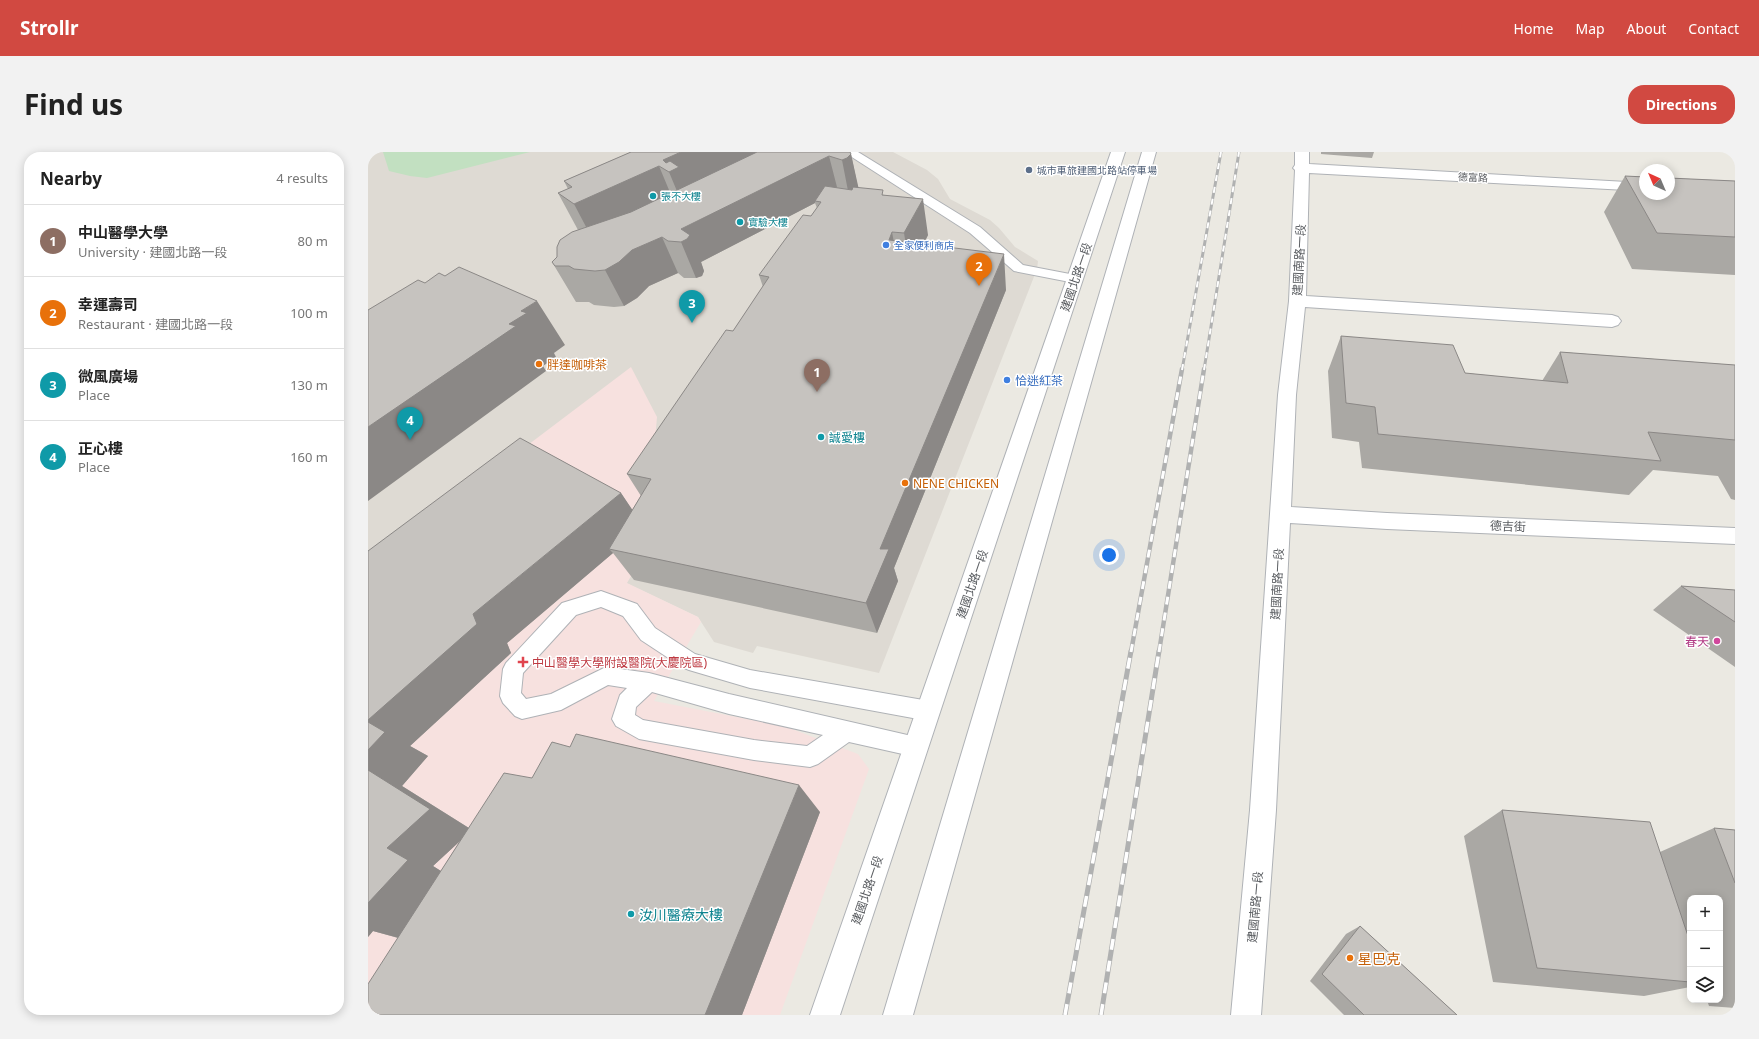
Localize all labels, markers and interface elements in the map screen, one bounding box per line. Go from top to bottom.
text: Strollr [20,15,79,41]
text: Home [1514,19,1553,38]
text: Map [1575,19,1605,38]
text: About [1627,19,1666,38]
text: Contact [1688,19,1739,38]
text: Find us [24,85,123,123]
button: Directions [1628,85,1735,124]
place label: 城市車旅建國北路站停車場 [1037,163,1157,177]
north arrow [1639,164,1675,200]
marker: 城市車旅建國北路站停車場 [1024,165,1034,175]
text: Nearby [40,167,102,190]
text: 4 results [276,169,328,187]
street label: 德富路 [1458,169,1488,185]
place label: 張不大樓 [661,189,701,203]
marker: 張不大樓 [648,191,658,201]
place label: 實驗大樓 [748,215,788,229]
marker: 實驗大樓 [735,217,745,227]
text: 中山醫學大學 [78,222,168,242]
street label: 建國南路一段 [1289,224,1309,296]
text: 1 [49,232,57,250]
text: 80 m [298,232,328,250]
place label: 全家便利商店 [894,238,954,252]
marker: 全家便利商店 [881,240,891,250]
street label: 建國北路一段 [1056,240,1096,314]
text: University · 建國北路一段 [78,243,227,261]
pin: 2 [966,253,992,286]
pin: 3 [679,290,705,323]
text: 幸運壽司 [78,294,138,314]
text: 2 [49,304,57,322]
text: 100 m [290,304,328,322]
text: Restaurant · 建國北路一段 [78,315,233,333]
place label: 胖達咖啡茶 [547,356,607,373]
marker: 胖達咖啡茶 [534,359,544,369]
pin: 1 [804,359,830,392]
text: 微風廣場 [78,366,138,386]
place label: 恰迷紅茶 [1015,372,1063,389]
marker: 恰迷紅茶 [1002,375,1012,385]
text: 3 [49,376,57,394]
text: 130 m [290,376,328,394]
text: Place [78,386,110,404]
pin: 4 [397,407,423,440]
place label: 誠愛樓 [829,429,865,446]
marker: 誠愛樓 [816,432,826,442]
text: 正心樓 [78,438,123,458]
text: 4 [49,448,57,466]
text: 160 m [290,448,328,466]
text: Place [78,458,110,476]
place label: NENE CHICKEN [913,475,999,492]
marker: NENE CHICKEN [900,478,910,488]
street label: 德吉街 [1490,517,1526,535]
your location [1099,545,1119,565]
street label: 建國北路一段 [952,547,992,621]
street label: 建國南路一段 [1267,548,1287,620]
place label: 春天 [1685,633,1709,650]
marker: 春天 [1712,636,1722,646]
place label: 中山醫學大學附設醫院(大慶院區) [532,654,708,671]
marker: 中山醫學大學附設醫院(大慶院區) [517,656,529,668]
street label: 建國北路一段 [847,853,887,927]
street label: 建國南路一段 [1243,870,1267,944]
map controls [1687,895,1723,1003]
button: + [1687,895,1723,931]
place label: 汝川醫療大樓 [639,905,723,924]
marker: 汝川醫療大樓 [626,909,636,919]
button: − [1687,931,1723,967]
place label: 星巴克 [1358,949,1400,968]
marker: 星巴克 [1345,953,1355,963]
button: layers [1687,967,1723,1003]

